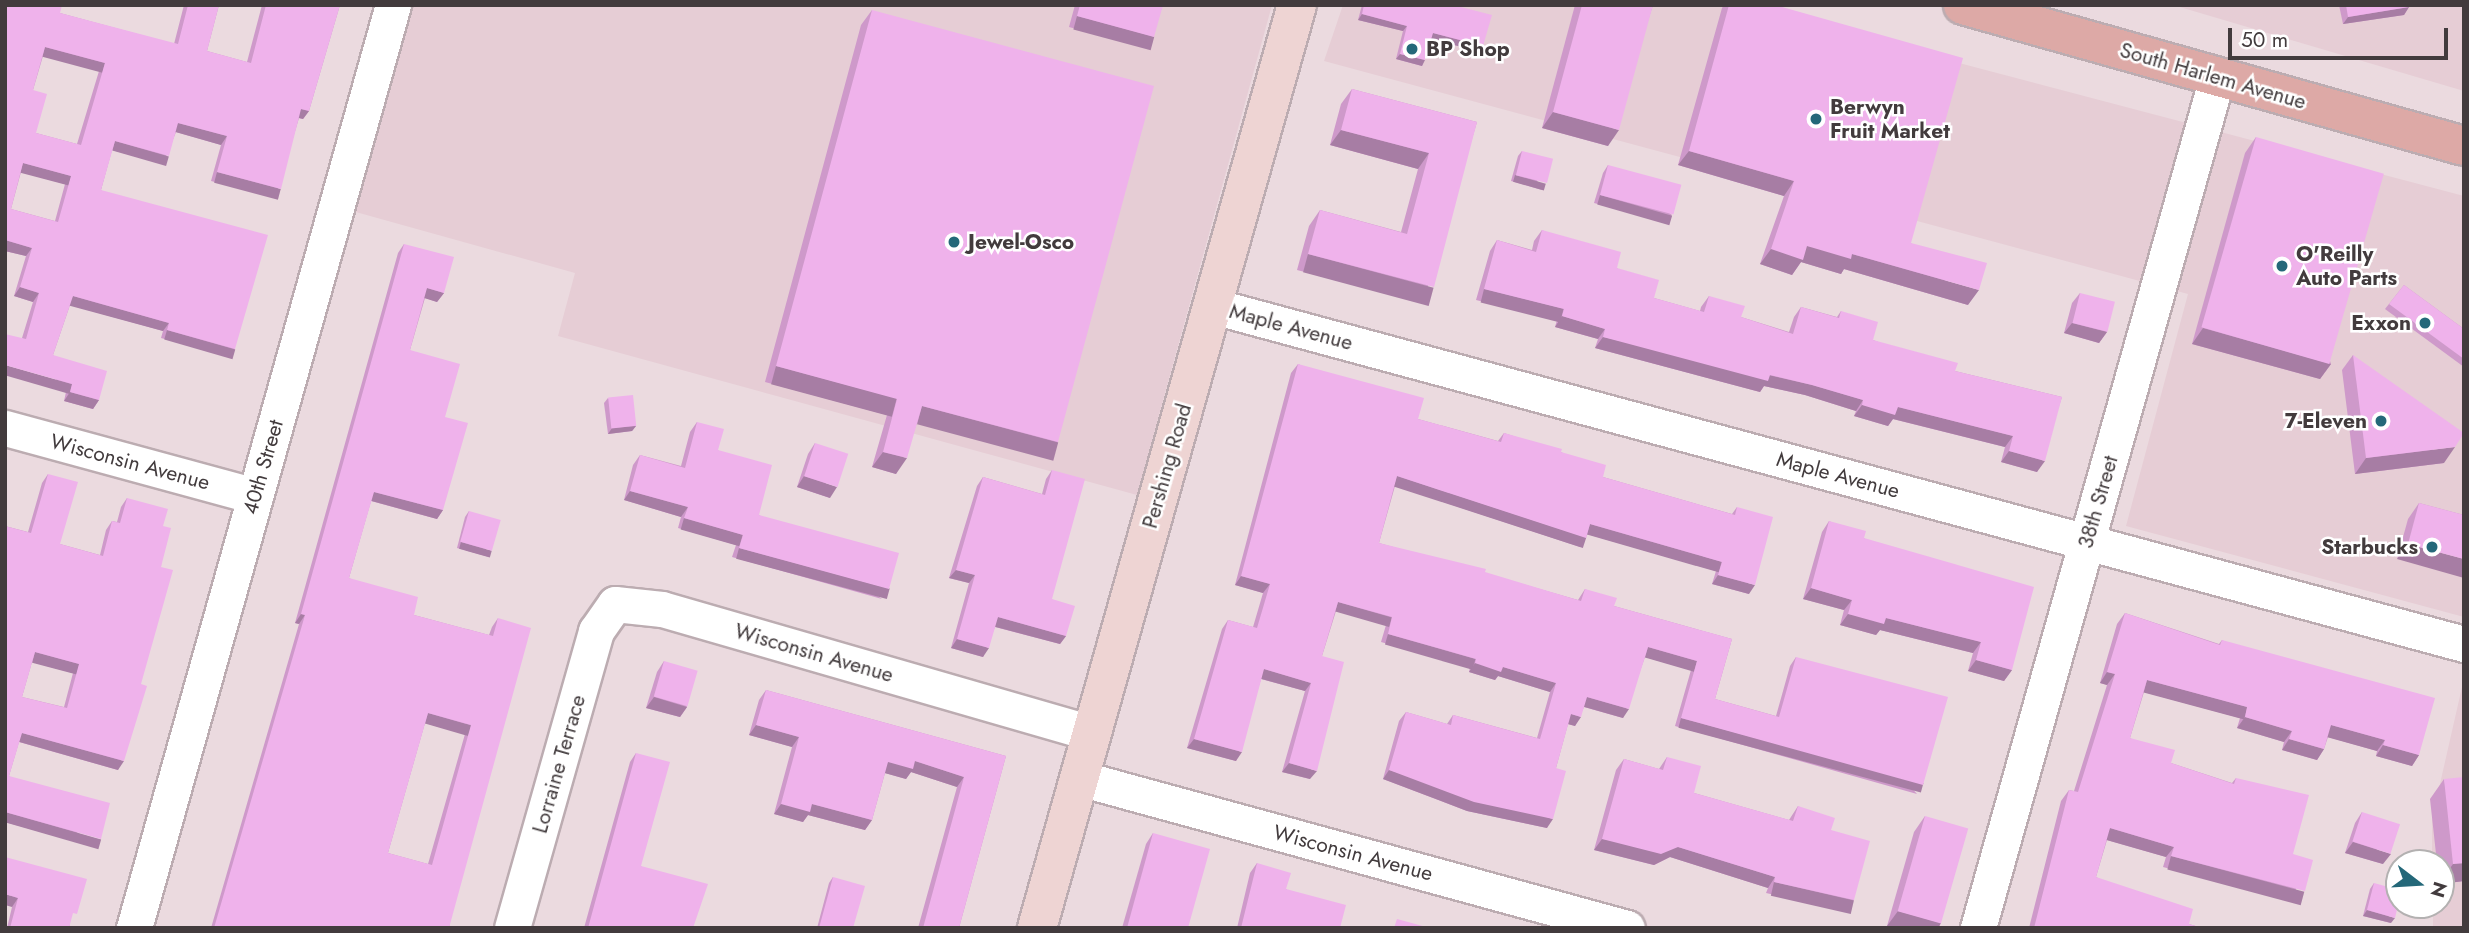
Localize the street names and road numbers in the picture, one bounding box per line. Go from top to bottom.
street label: South Harlem Avenue [2117,37,2309,115]
street label: Maple Avenue [1227,298,1355,356]
street label: Pershing Road [1137,401,1197,531]
street label: 40th Street [237,417,289,517]
street label: Wisconsin Avenue [48,429,212,495]
street label: Maple Avenue [1774,446,1902,504]
street label: 38th Street [2073,453,2123,551]
street label: Wisconsin Avenue [732,618,896,688]
street label: Lorraine Terrace [527,692,591,836]
street label: Wisconsin Avenue [1271,820,1435,886]

